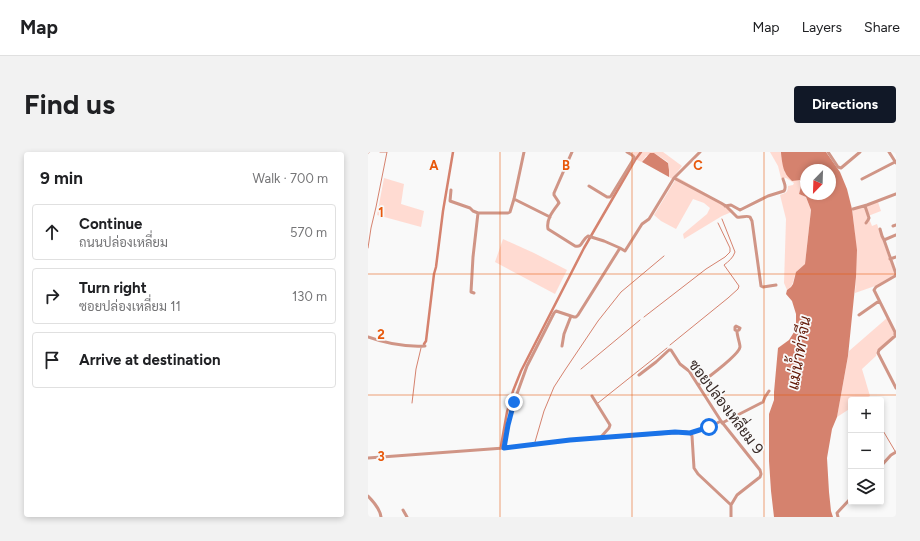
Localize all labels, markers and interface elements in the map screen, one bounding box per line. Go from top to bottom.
text: Map [20,16,58,39]
text: Map [752,19,780,36]
text: Layers [802,19,842,36]
text: Share [864,19,900,36]
button: Directions [794,86,896,123]
text: Find us [24,87,115,121]
text: A [429,158,439,173]
text: B [562,158,570,173]
text: C [693,158,703,173]
north arrow [800,164,836,200]
text: 9 min [40,168,83,188]
text: Walk · 700 m [253,171,328,186]
text: 1 [378,205,384,220]
text: Continue [79,215,142,233]
icon: ahead [41,221,63,243]
text: 570 m [290,225,327,240]
text: ถนนปล่องเหลี่ยม [79,235,168,250]
text: Turn right [79,279,147,297]
icon: right [41,285,63,307]
text: 130 m [292,289,327,304]
text: ซอยปล่องเหลี่ยม 11 [79,299,181,314]
water label: แม่น้ำท่าจีน [778,314,815,391]
text: 2 [377,327,385,342]
icon: arrive [41,349,63,371]
text: Arrive at destination [79,351,220,369]
street label: ซอยปล่องเหลี่ยม 9 [685,353,772,458]
route end [505,393,523,411]
map controls [848,397,884,505]
button: + [848,397,884,433]
route start [700,418,718,436]
button: − [848,433,884,469]
text: 3 [377,449,385,464]
button: layers [848,469,884,505]

